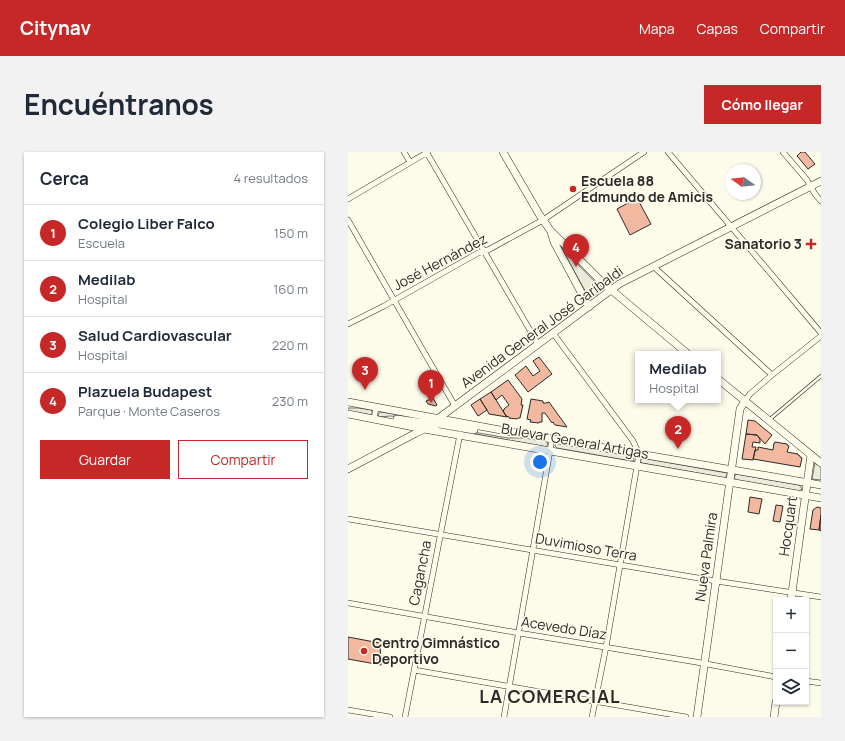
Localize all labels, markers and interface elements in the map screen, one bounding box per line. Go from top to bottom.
text: Citynav [20,15,91,41]
text: Mapa [639,19,675,38]
text: Capas [697,19,738,38]
text: Compartir [760,19,825,38]
text: Encuéntranos [24,85,214,123]
button: Cómo llegar [704,85,821,124]
north arrow [725,164,761,200]
text: Cerca [40,167,89,190]
text: 4 resultados [233,169,308,187]
place label: Escuela 88 Edmundo de Amicis [581,171,713,206]
marker: Escuela 88 Edmundo de Amicis [568,184,578,194]
text: Colegio Liber Falco [78,213,215,234]
text: 1 [50,224,56,242]
text: 150 m [274,224,308,242]
street label: José Hernández [389,229,490,294]
text: Escuela [78,234,125,252]
pin: 4 [563,234,589,267]
place label: Sanatorio 3 [724,234,802,253]
marker: Sanatorio 3 [805,238,817,250]
street label: Avenida General José Garibaldi [457,261,627,392]
text: Medilab [78,269,135,290]
text: 2 [49,280,57,298]
text: 160 m [273,280,308,298]
text: Hospital [78,290,128,308]
text: Salud Cardiovascular [78,325,232,346]
text: 3 [49,336,57,354]
text: 220 m [272,336,308,354]
text: Hospital [78,346,128,364]
popup [635,351,721,403]
pin: 3 [352,357,378,390]
text: Medilab [649,358,707,379]
pin: 1 [418,370,444,403]
text: Hospital [649,379,699,397]
text: Plazuela Budapest [78,381,212,402]
text: 4 [49,392,57,410]
text: 230 m [272,392,308,410]
text: Parque · Monte Caseros [78,402,220,420]
pin: 2 [665,416,691,449]
street label: Bulevar General Artigas [500,418,650,463]
button: Guardar [40,440,170,479]
button: Compartir [178,440,308,479]
your location [530,452,550,472]
street label: Hocquart [774,494,801,557]
street label: Nueva Palmira [690,511,721,603]
street label: Duvimioso Terra [534,528,638,565]
street label: Cagancha [404,539,435,607]
map controls [773,597,809,705]
button: + [773,597,809,633]
street label: Acevedo Díaz [520,611,608,644]
place label: Centro Gimnástico Deportivo [372,633,500,668]
button: − [773,633,809,669]
marker: Centro Gimnástico Deportivo [359,646,369,656]
button: layers [773,669,809,705]
district label: LA COMERCIAL [479,684,621,708]

